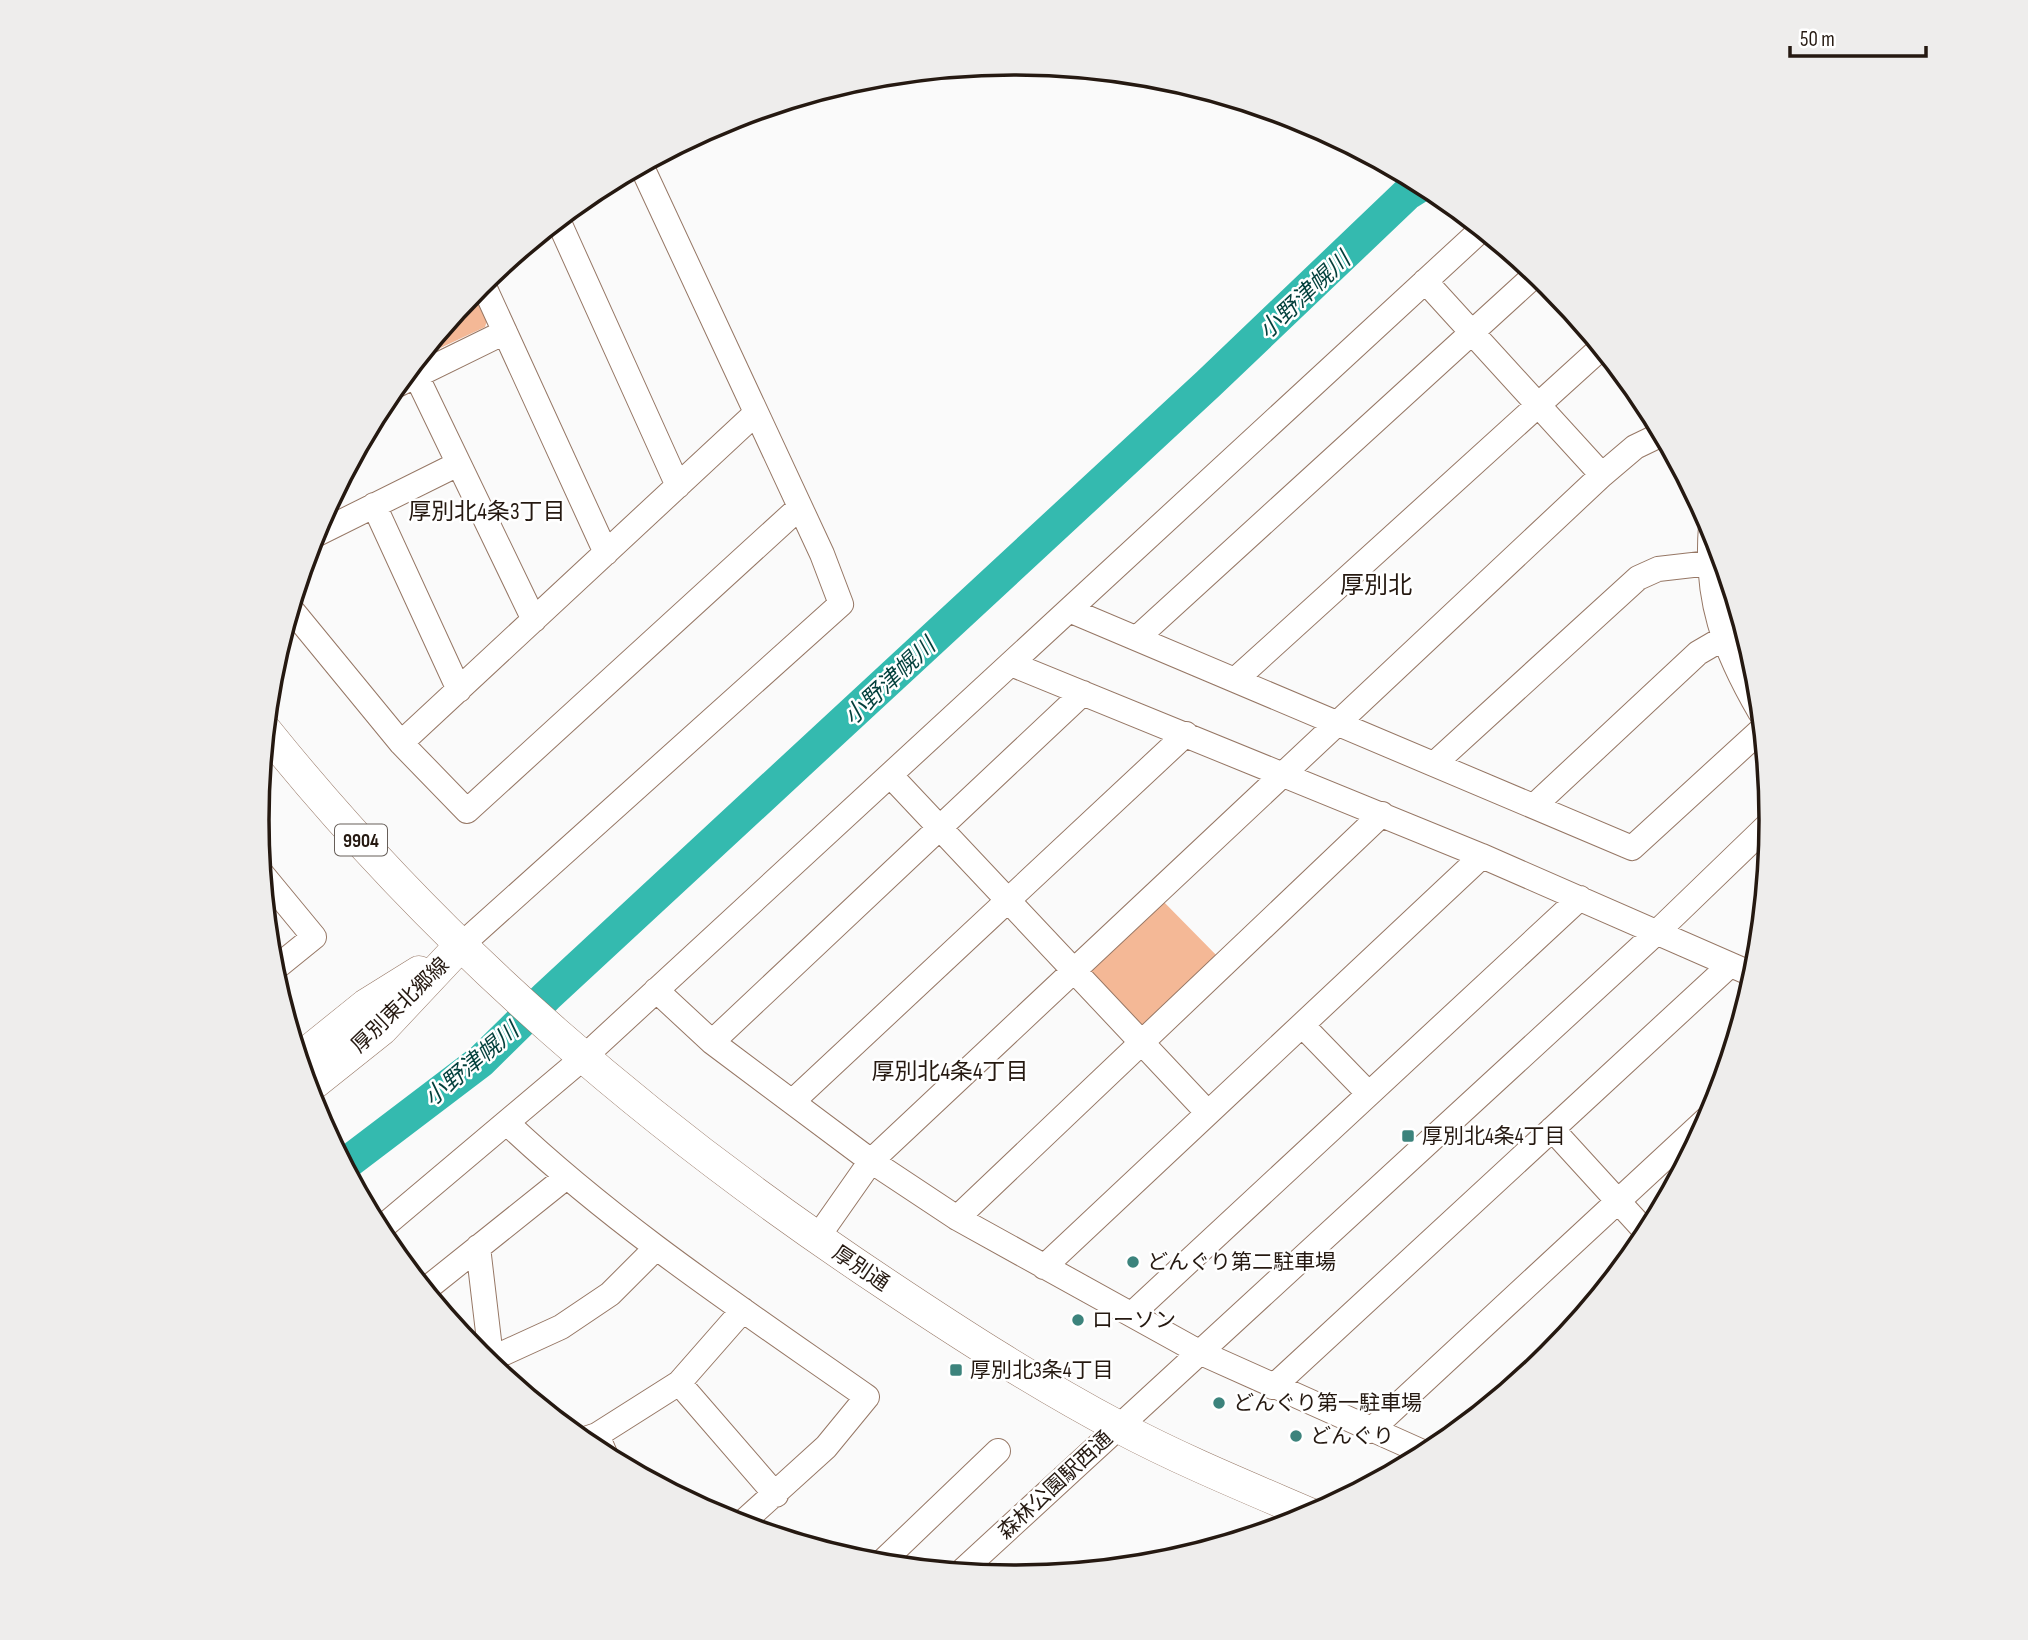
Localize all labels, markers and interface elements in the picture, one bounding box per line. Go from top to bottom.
scale bar [1790,14,1926,58]
text: 50 m [1800,27,1835,52]
water label: 小野津幌川 [1253,244,1358,345]
district label: 厚別北4条3丁目 [408,498,566,526]
district label: 厚別北 [1340,571,1412,600]
water label: 小野津幌川 [838,630,943,731]
road number: 9904 [335,824,387,856]
street label: 厚別東北郷線 [346,953,454,1058]
water label: 小野津幌川 [419,1015,527,1112]
district label: 厚別北4条4丁目 [871,1058,1029,1086]
place label: 厚別北4条4丁目 [1422,1124,1566,1149]
marker: 厚別北4条4丁目 [1400,1128,1416,1144]
street label: 厚別通 [828,1240,894,1296]
place label: どんぐり第二駐車場 [1147,1250,1336,1275]
marker: どんぐり第二駐車場 [1125,1254,1141,1270]
place label: ローソン [1092,1308,1176,1333]
marker: ローソン [1070,1312,1086,1328]
place label: 厚別北3条4丁目 [970,1358,1114,1383]
marker: 厚別北3条4丁目 [948,1362,964,1378]
place label: どんぐり第一駐車場 [1233,1391,1422,1416]
marker: どんぐり第一駐車場 [1211,1395,1227,1411]
place label: どんぐり [1310,1424,1394,1449]
street label: 森林公園駅西通 [993,1426,1118,1545]
marker: どんぐり [1288,1428,1304,1444]

